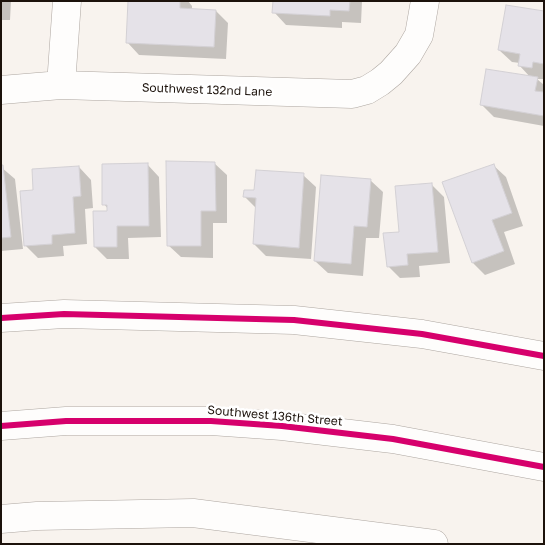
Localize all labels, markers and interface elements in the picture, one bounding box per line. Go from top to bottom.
street label: Southwest 132nd Lane [142,81,272,99]
street label: Southwest 136th Street [207,403,343,429]

